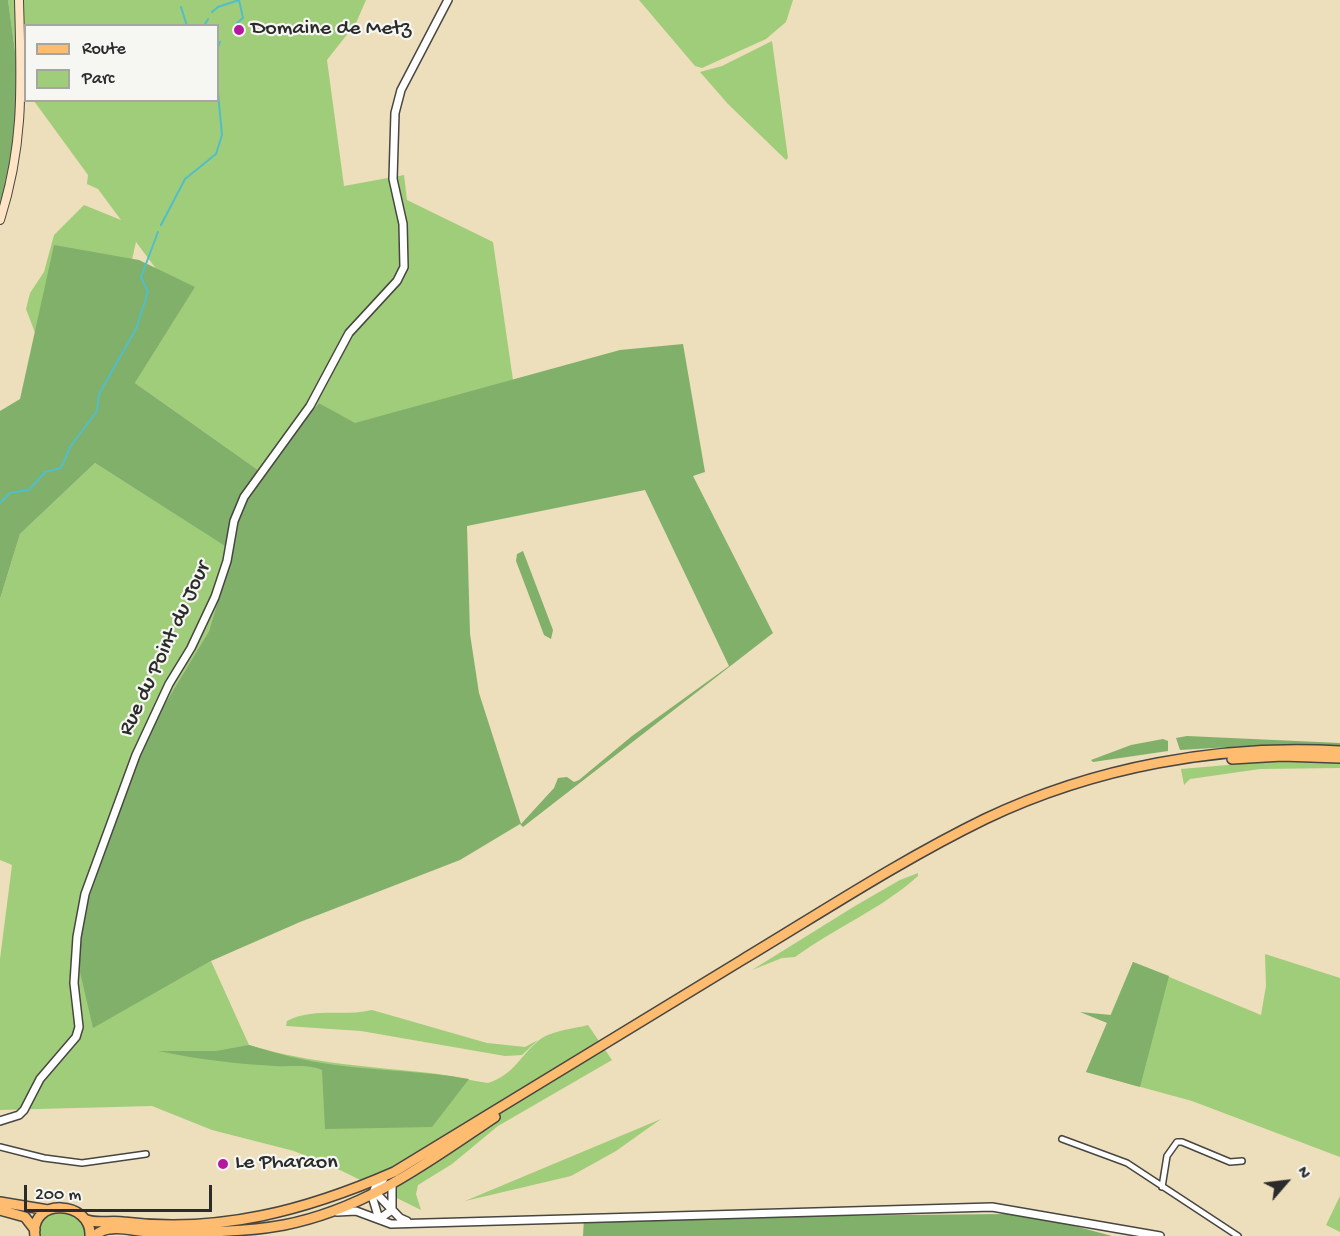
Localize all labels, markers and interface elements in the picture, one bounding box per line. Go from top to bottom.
place label: Domaine de Metz [251,17,411,43]
marker: Domaine de Metz [232,23,246,37]
legend [24,24,219,102]
text: Route [82,39,126,60]
text: Parc [82,69,114,90]
street label: Rue du Point du Jour [114,558,218,740]
place label: Le Pharaon [235,1151,338,1177]
north arrow [1256,1152,1316,1212]
marker: Le Pharaon [216,1157,230,1171]
text: N [1291,1164,1313,1182]
scale bar [27,1173,214,1211]
text: 200 m [35,1185,81,1206]

